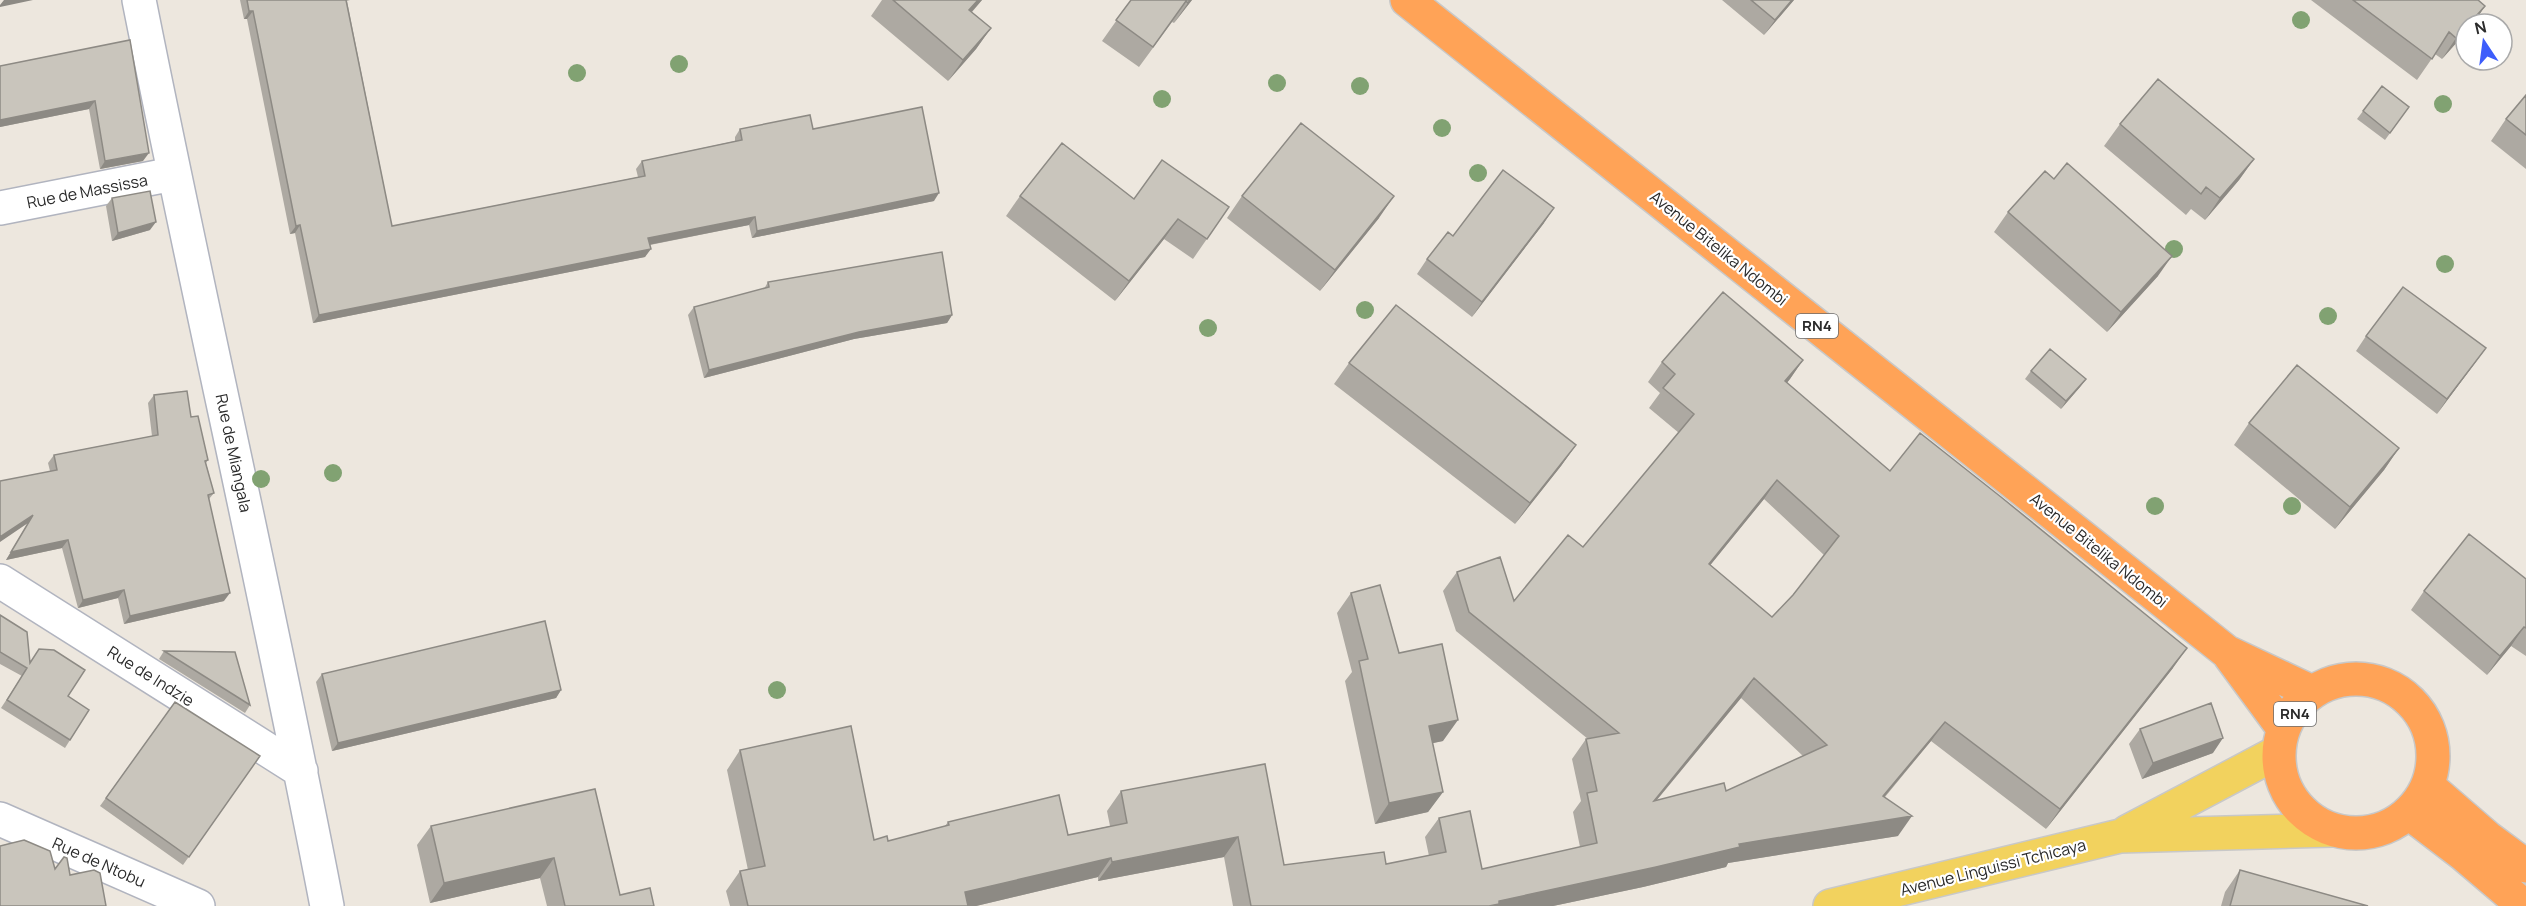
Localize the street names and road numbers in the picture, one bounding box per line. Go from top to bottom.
street label: Rue de Massissa [25,168,149,214]
street label: Avenue Bitelika Ndombi [1646,186,1792,310]
road number: RN4 [1796,314,1838,338]
street label: Rue de Miangala [211,392,257,514]
street label: Avenue Bitelika Ndombi [2026,488,2172,612]
street label: Rue de Indzie [103,641,199,711]
road number: RN4 [2274,702,2316,726]
street label: Rue de Ntobu [49,832,149,892]
street label: Avenue Linguissi Tchicaya [1898,833,2088,901]

